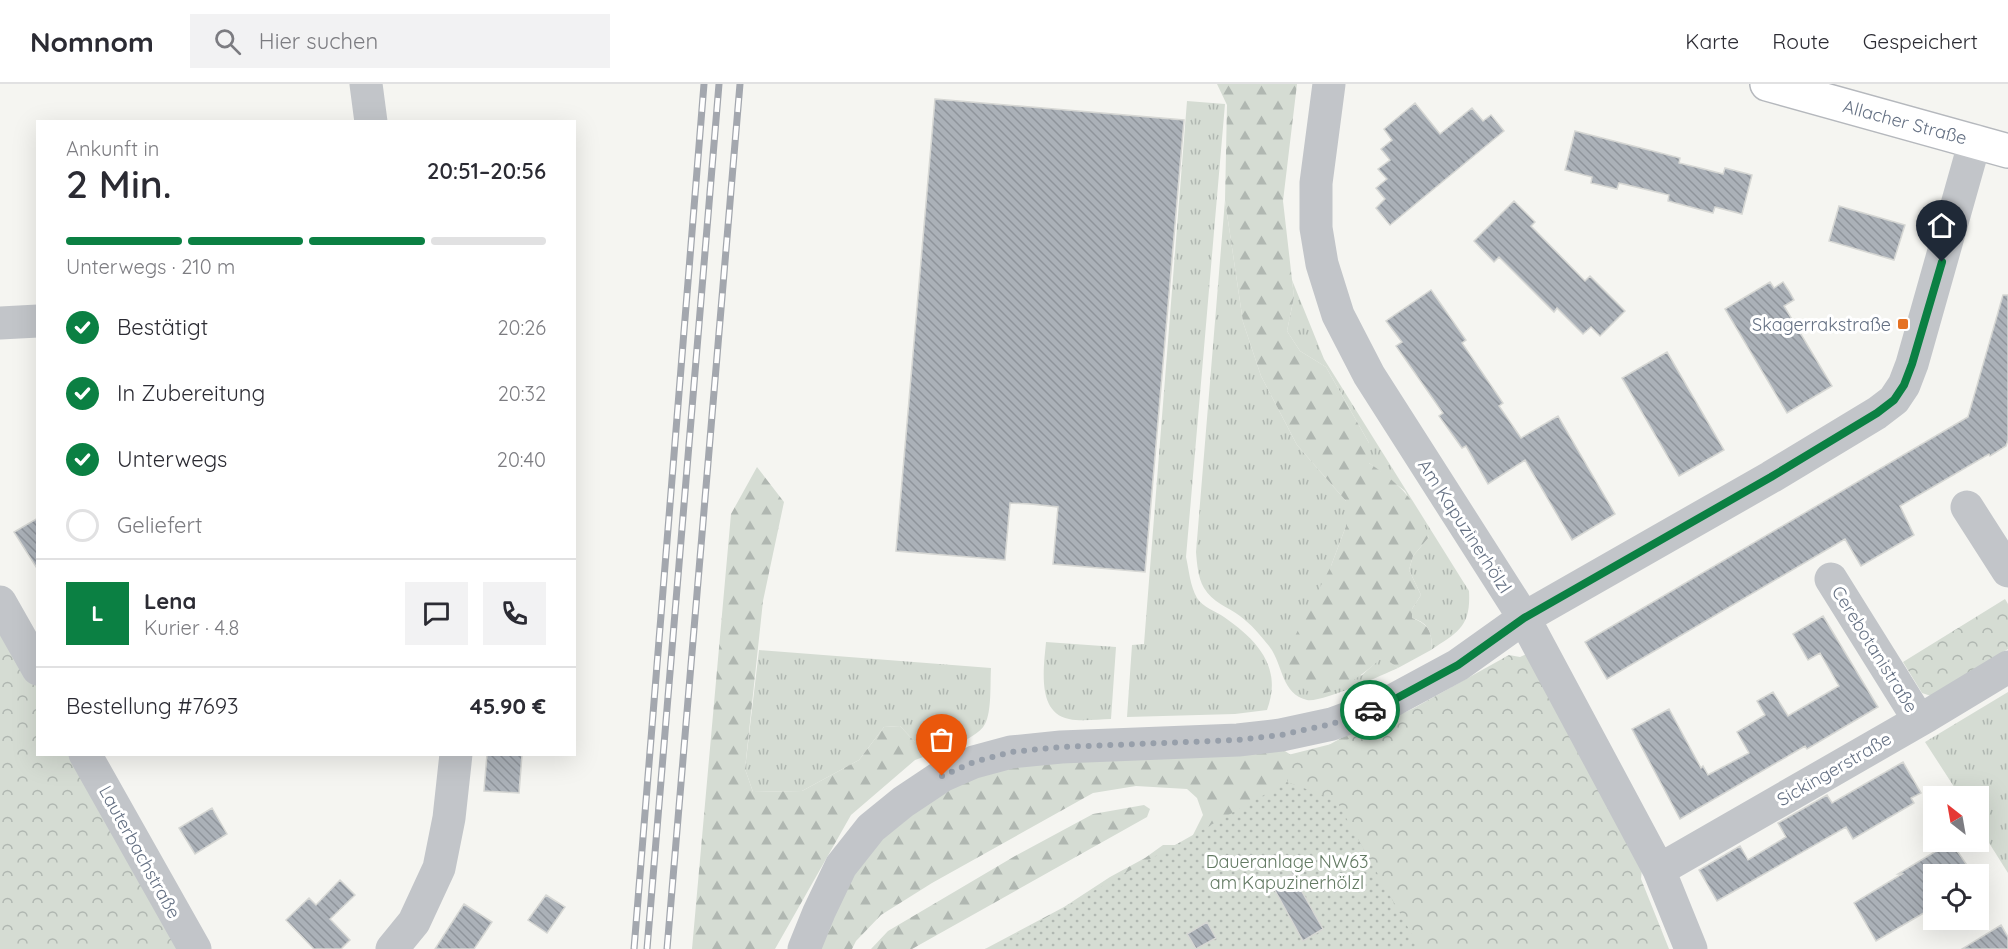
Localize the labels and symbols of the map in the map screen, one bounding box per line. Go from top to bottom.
street label: Allacher Straße [1841,94,1969,150]
pin [1916,200,1967,262]
place label: Skagerrakstraße [1752,313,1891,336]
marker: Skagerrakstraße [1896,317,1910,331]
street label: Am Kapuzinerhölzl [1413,455,1517,597]
street label: Cerebotanistraße [1827,581,1923,717]
courier [1340,680,1400,740]
pin [916,714,967,776]
street label: Sickingerstraße [1773,727,1895,811]
street label: Lauterbachstraße [94,782,186,922]
north arrow [1923,786,1989,852]
park label: Daueranlage NW63 am Kapuzinerhölzl [1206,850,1368,894]

